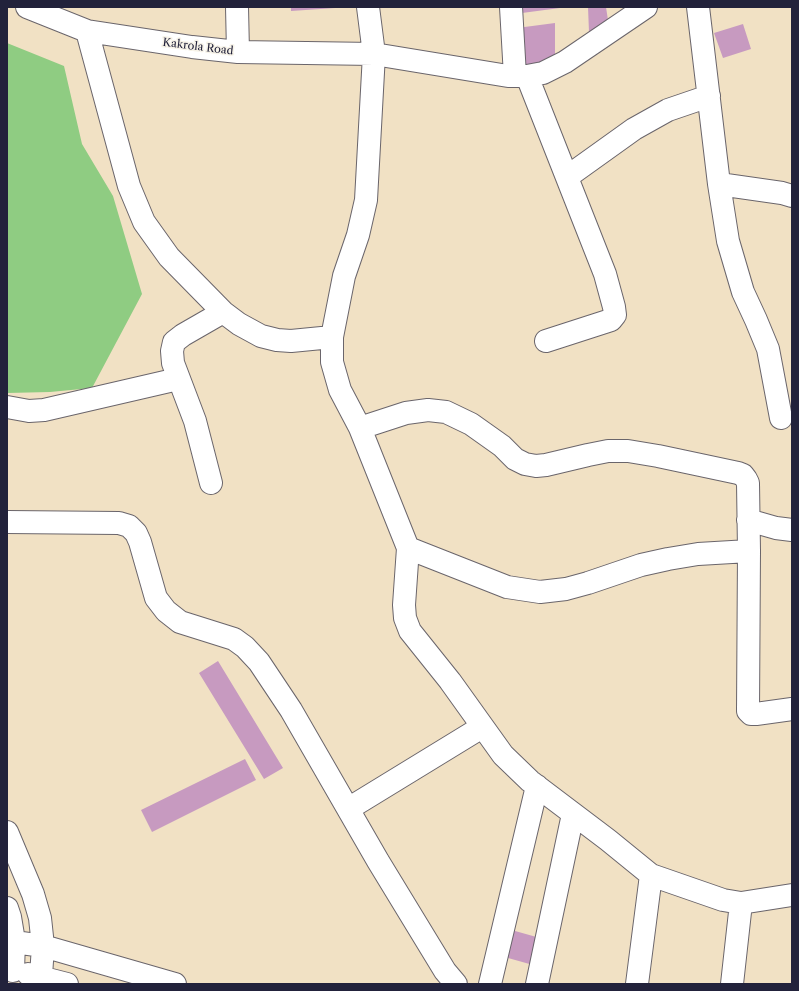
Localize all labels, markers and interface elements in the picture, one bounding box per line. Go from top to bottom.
street label: Kakrola Road [162,36,234,58]

